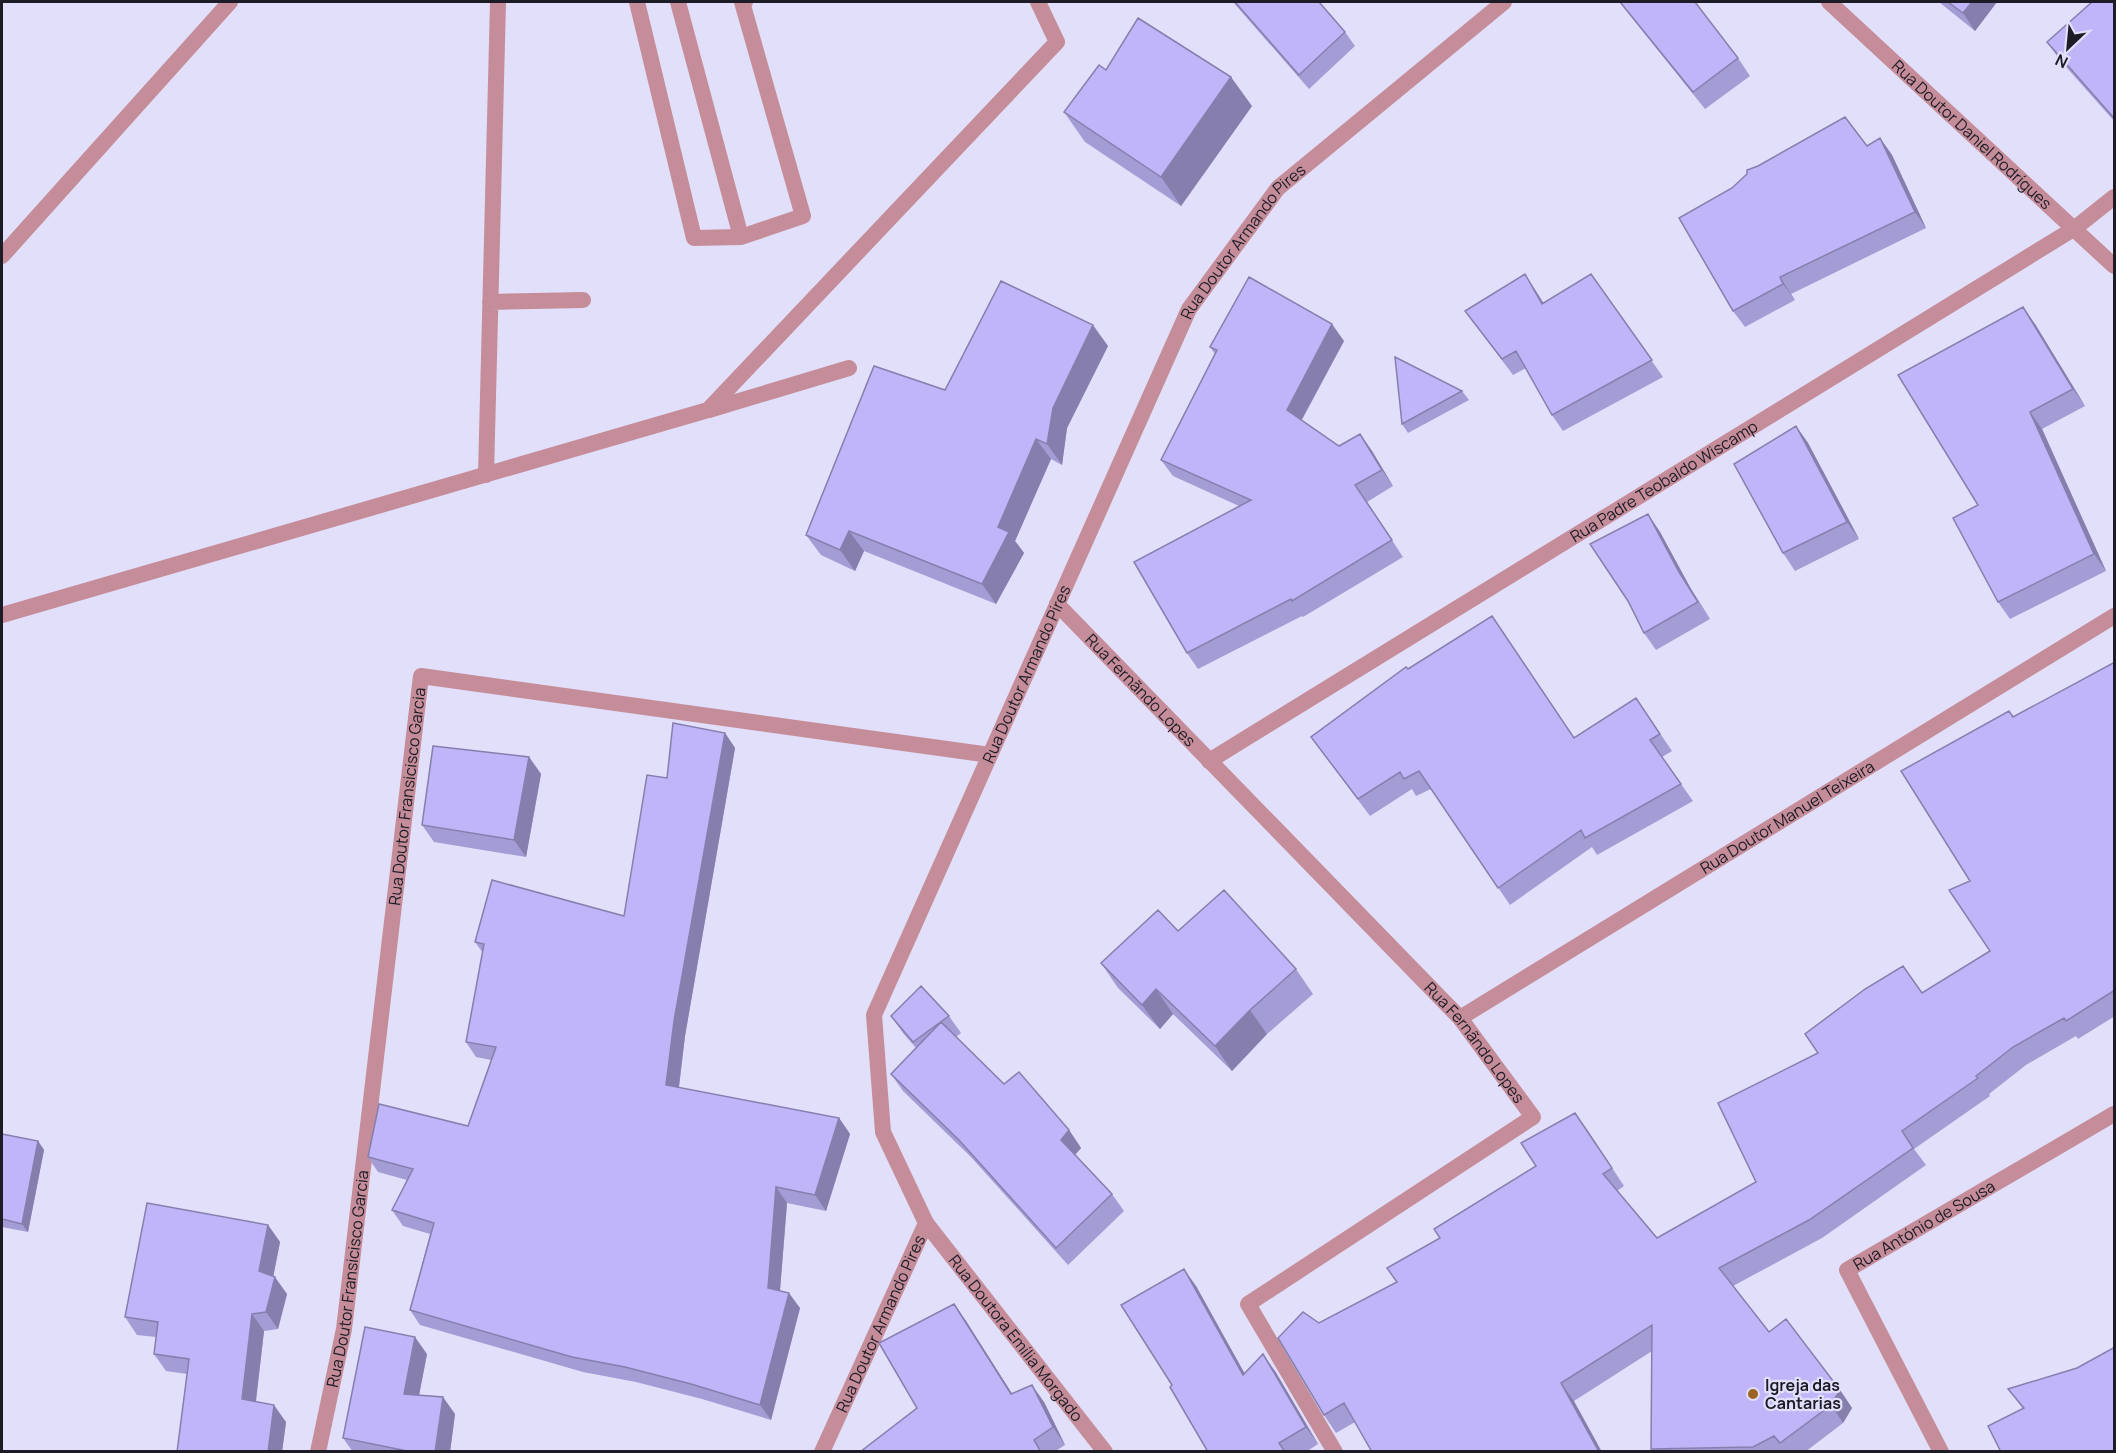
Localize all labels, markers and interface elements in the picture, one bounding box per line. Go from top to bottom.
north arrow [2038,18,2098,78]
text: N [2051,49,2071,74]
street label: Rua Doutor Daniel Rodrígues [1887,55,2057,214]
street label: Rua Doutor Armando Pires [1175,159,1310,323]
street label: Rua Padre Teobaldo Wiscamp [1566,415,1762,547]
street label: Rua Doutor Armando Pires [977,581,1076,766]
street label: Rua Fernãndo Lopes [1081,629,1201,751]
street label: Rua Doutor Fransicisco Garcia [383,686,431,907]
street label: Rua Doutor Manuel Teixeira [1696,755,1878,879]
street label: Rua Fernãndo Lopes [1420,977,1530,1107]
street label: Rua Doutor Fransicisco Garcia [321,1169,374,1389]
street label: Rua António de Sousa [1849,1175,1999,1275]
street label: Rua Doutor Armando Pires [830,1231,930,1416]
street label: Rua Doutora Emília Morgado [944,1250,1088,1426]
place label: Igreja das Cantarias [1765,1374,1841,1414]
marker: Igreja das Cantarias [1746,1387,1760,1401]

